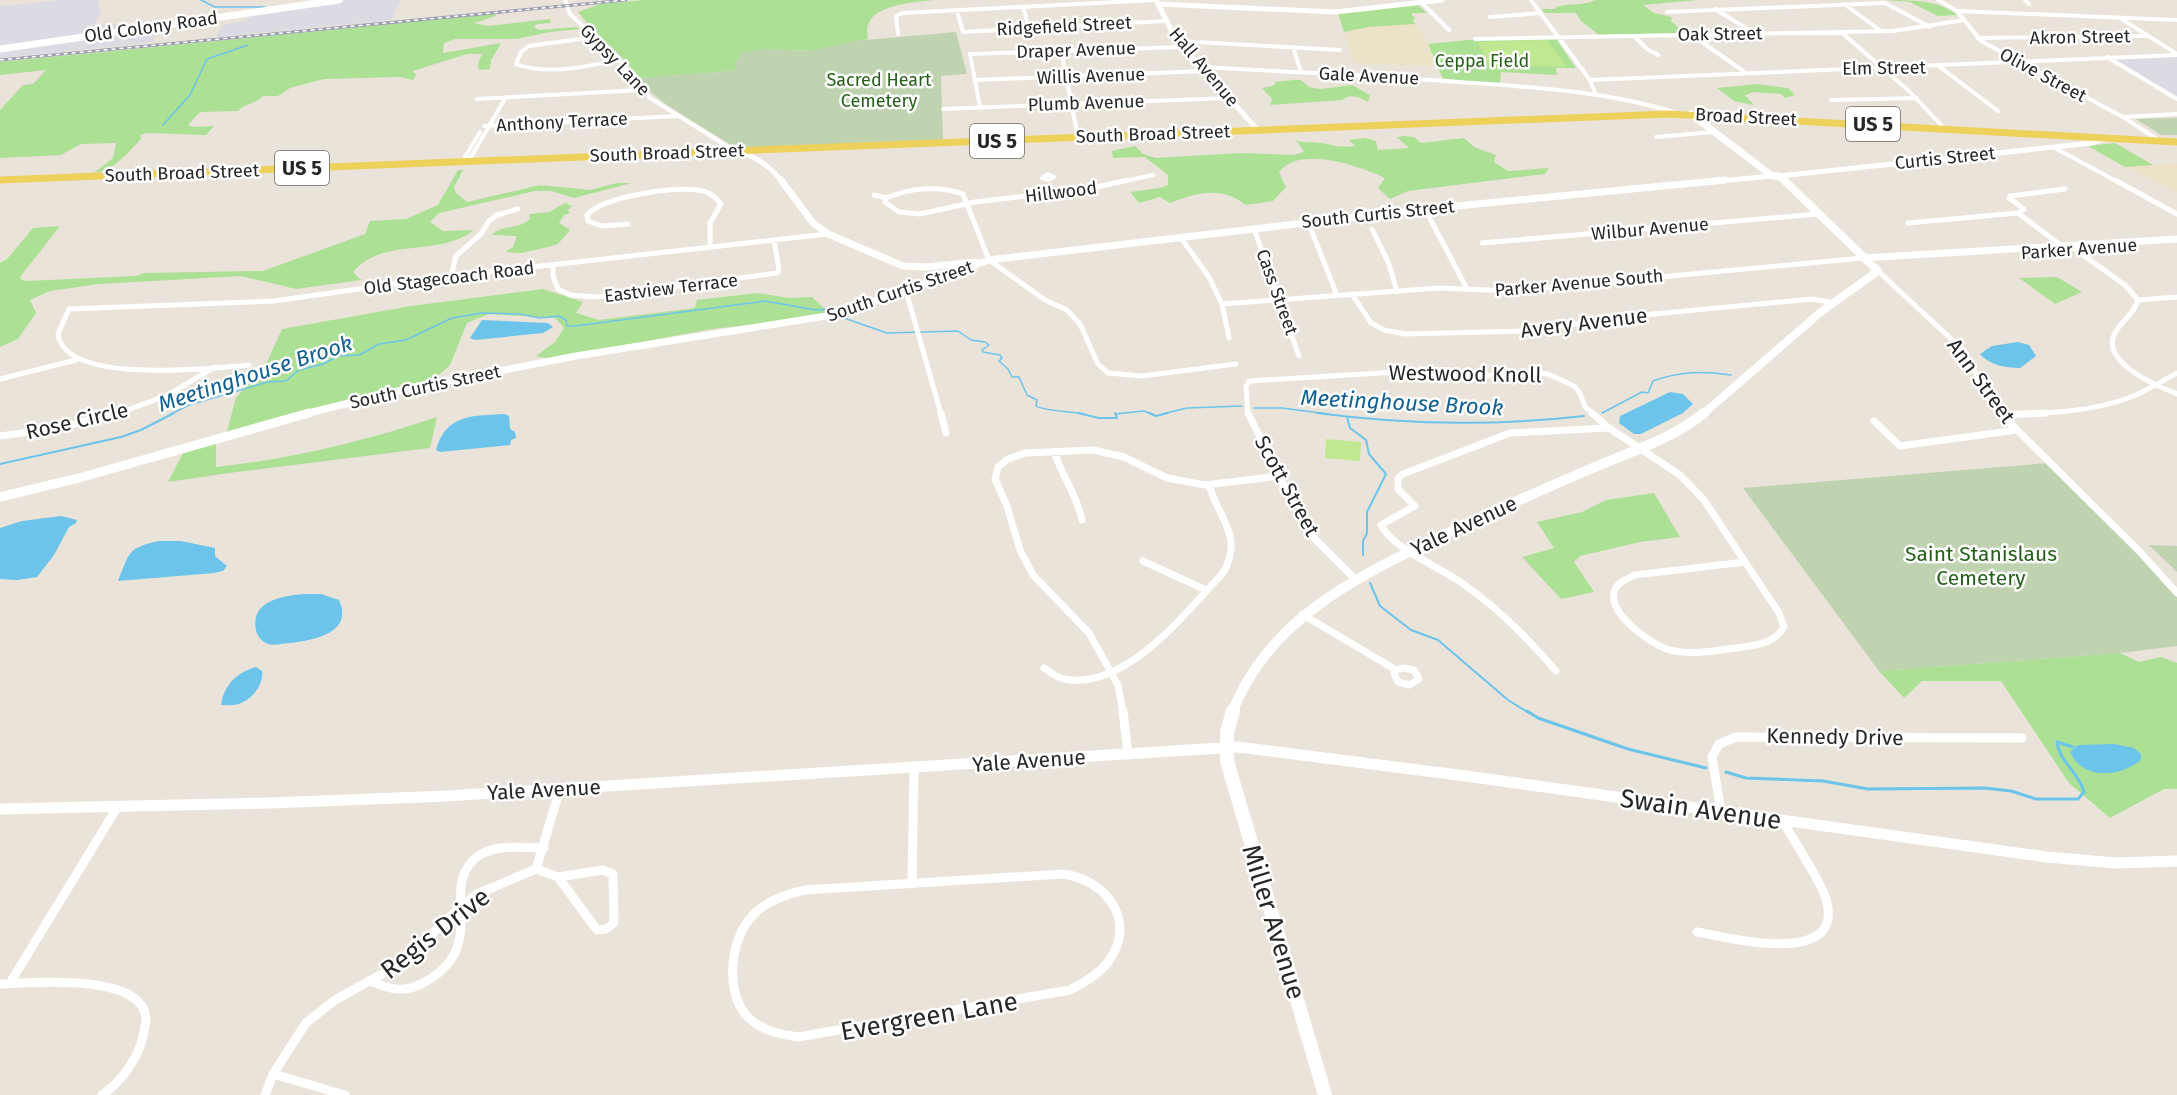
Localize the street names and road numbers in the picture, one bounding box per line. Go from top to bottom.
street label: Old Colony Road [83,7,219,47]
street label: Ridgefield Street [996,11,1133,41]
street label: Gypsy Lane [575,19,655,101]
street label: Oak Street [1677,22,1763,46]
street label: Hall Avenue [1164,23,1244,111]
street label: Akron Street [2030,25,2131,49]
street label: Draper Avenue [1016,37,1136,63]
street label: Olive Street [1996,43,2091,107]
street label: Elm Street [1842,56,1927,80]
street label: Gale Avenue [1318,62,1420,90]
street label: Willis Avenue [1036,63,1146,89]
street label: Plumb Avenue [1027,90,1145,116]
street label: Broad Street [1695,103,1798,131]
road number: US 5 [1846,107,1900,141]
street label: Anthony Terrace [496,108,628,136]
street label: South Broad Street [1075,120,1231,148]
road number: US 5 [970,124,1024,158]
street label: South Broad Street [589,139,745,167]
street label: Curtis Street [1894,142,1997,174]
road number: US 5 [275,151,329,185]
street label: South Broad Street [104,159,260,187]
street label: Hillwood [1024,177,1098,207]
street label: South Curtis Street [1301,195,1456,233]
street label: Wilbur Avenue [1590,213,1710,245]
street label: Parker Avenue [2020,234,2138,264]
street label: Cass Street [1251,246,1303,338]
street label: South Curtis Street [824,255,977,326]
street label: Old Stagecoach Road [362,257,536,299]
street label: Parker Avenue South [1494,265,1664,301]
street label: Eastview Terrace [603,269,739,307]
street label: Avery Avenue [1519,302,1649,344]
street label: Ann Street [1941,333,2021,429]
street label: South Curtis Street [348,360,503,414]
street label: Westwood Knoll [1388,360,1542,388]
street label: Rose Circle [23,397,131,445]
street label: Scott Street [1249,431,1325,541]
street label: Yale Avenue [1407,490,1521,562]
street label: Kennedy Drive [1766,723,1904,751]
street label: Yale Avenue [971,744,1087,778]
street label: Yale Avenue [486,774,602,806]
street label: Swain Avenue [1618,783,1784,836]
street label: Miller Avenue [1235,841,1312,1003]
street label: Regis Drive [374,881,496,986]
street label: Evergreen Lane [838,986,1020,1047]

